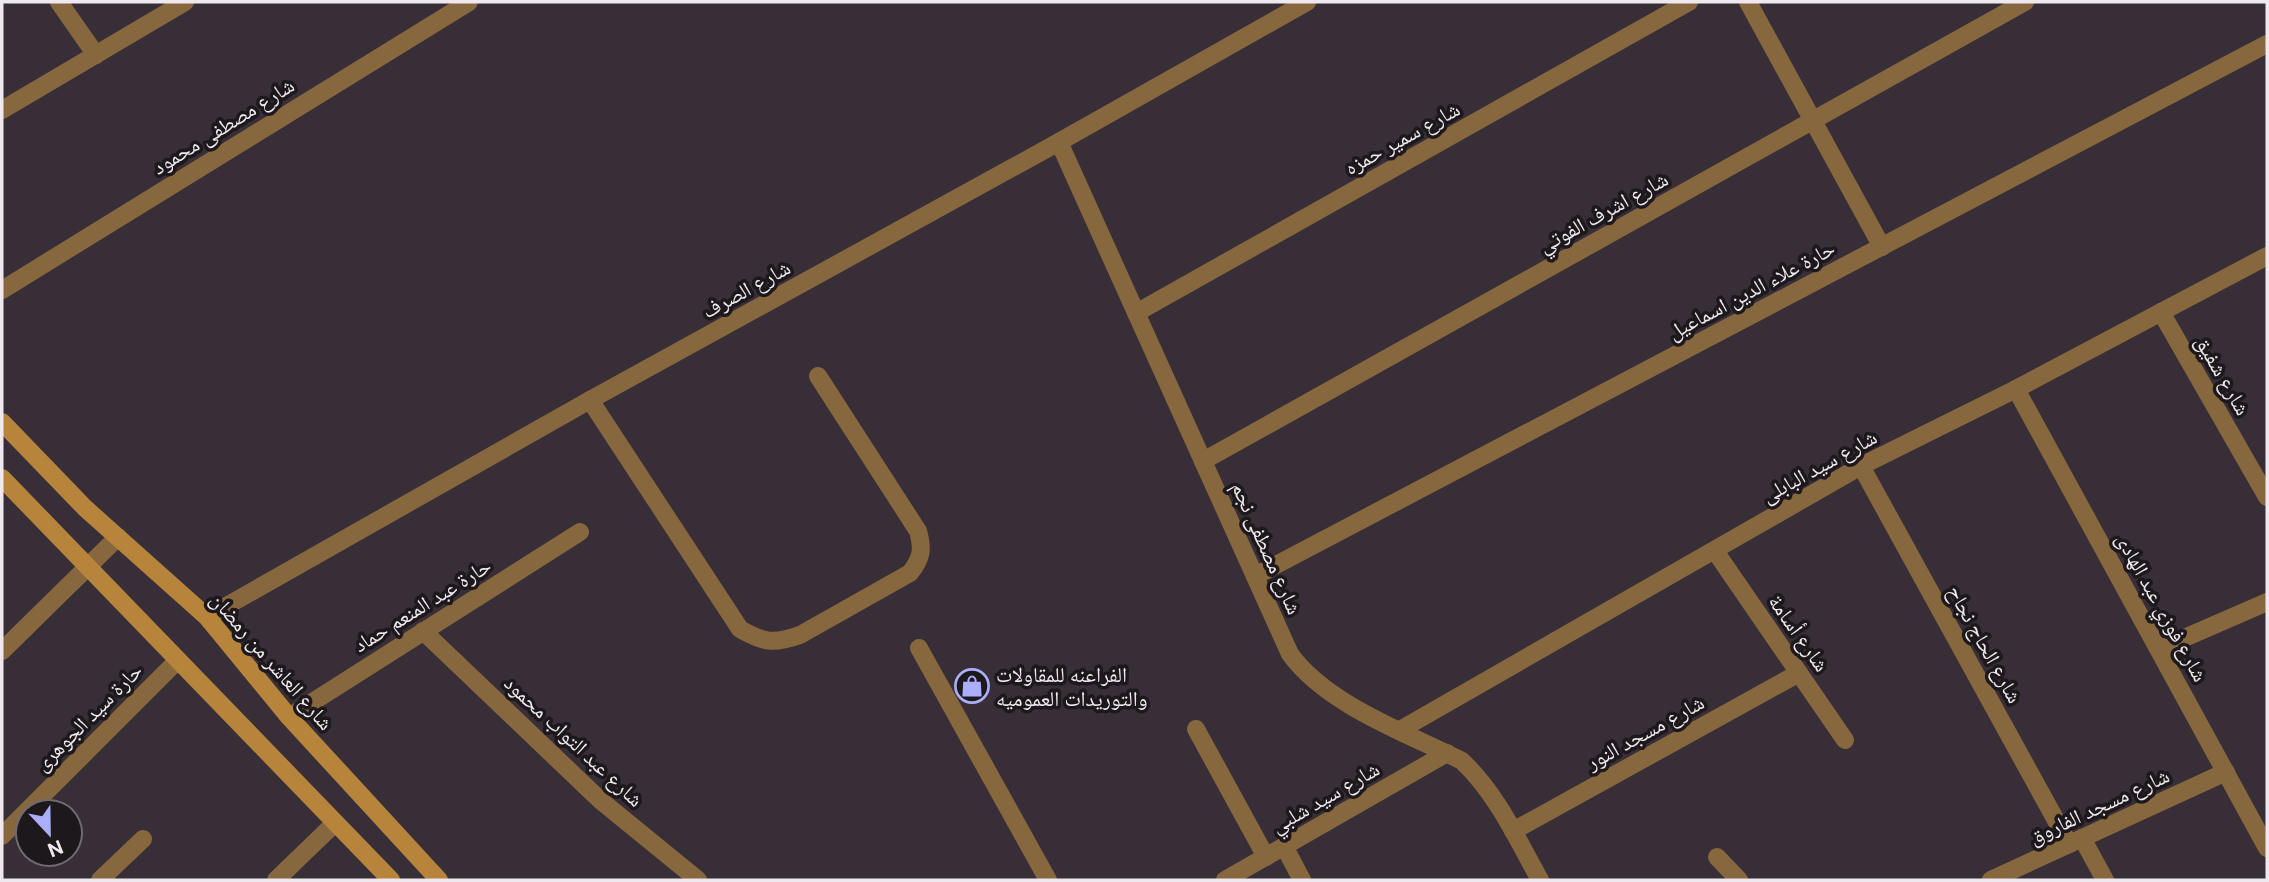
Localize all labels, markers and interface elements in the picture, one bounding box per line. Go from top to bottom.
street label: شارع مصطفى محمود [147,72,299,181]
street label: شارع سمير حمزه [1340,96,1464,181]
street label: شارع اشرف الفوتي [1534,166,1674,262]
street label: حارة علاء الدين اسماعيل [1663,235,1839,345]
street label: شارع الصرف [697,255,795,324]
street label: شارع شفيق [2189,331,2256,420]
street label: شارع سيد البابلى [1757,424,1881,509]
street label: شارع مصطفى نجم [1225,478,1307,619]
street label: شارع فوزي عبد الهادى [2107,528,2213,688]
street label: حارة عبد المنعم حماد [349,553,496,659]
street label: شارع الحاج نجاح [1942,581,2028,708]
street label: شارع العاشر من رمضان [205,587,339,736]
street label: شارع أسامة [1763,590,1835,677]
street label: حارة سيد الجوهرى [29,658,147,776]
place label: الفراعنه للمقاولات والتوريدات العموميه [996,662,1148,711]
shop icon: الفراعنه للمقاولات والتوريدات العموميه [953,667,991,705]
street label: شارع عبد التواب محمود [499,670,649,813]
street label: شارع مسجد النور [1581,689,1709,776]
street label: شارع سيد شلبي [1266,756,1386,842]
street label: شارع مسجد الفاروق [2025,763,2174,850]
north arrow [14,798,84,868]
text: N [44,836,66,862]

